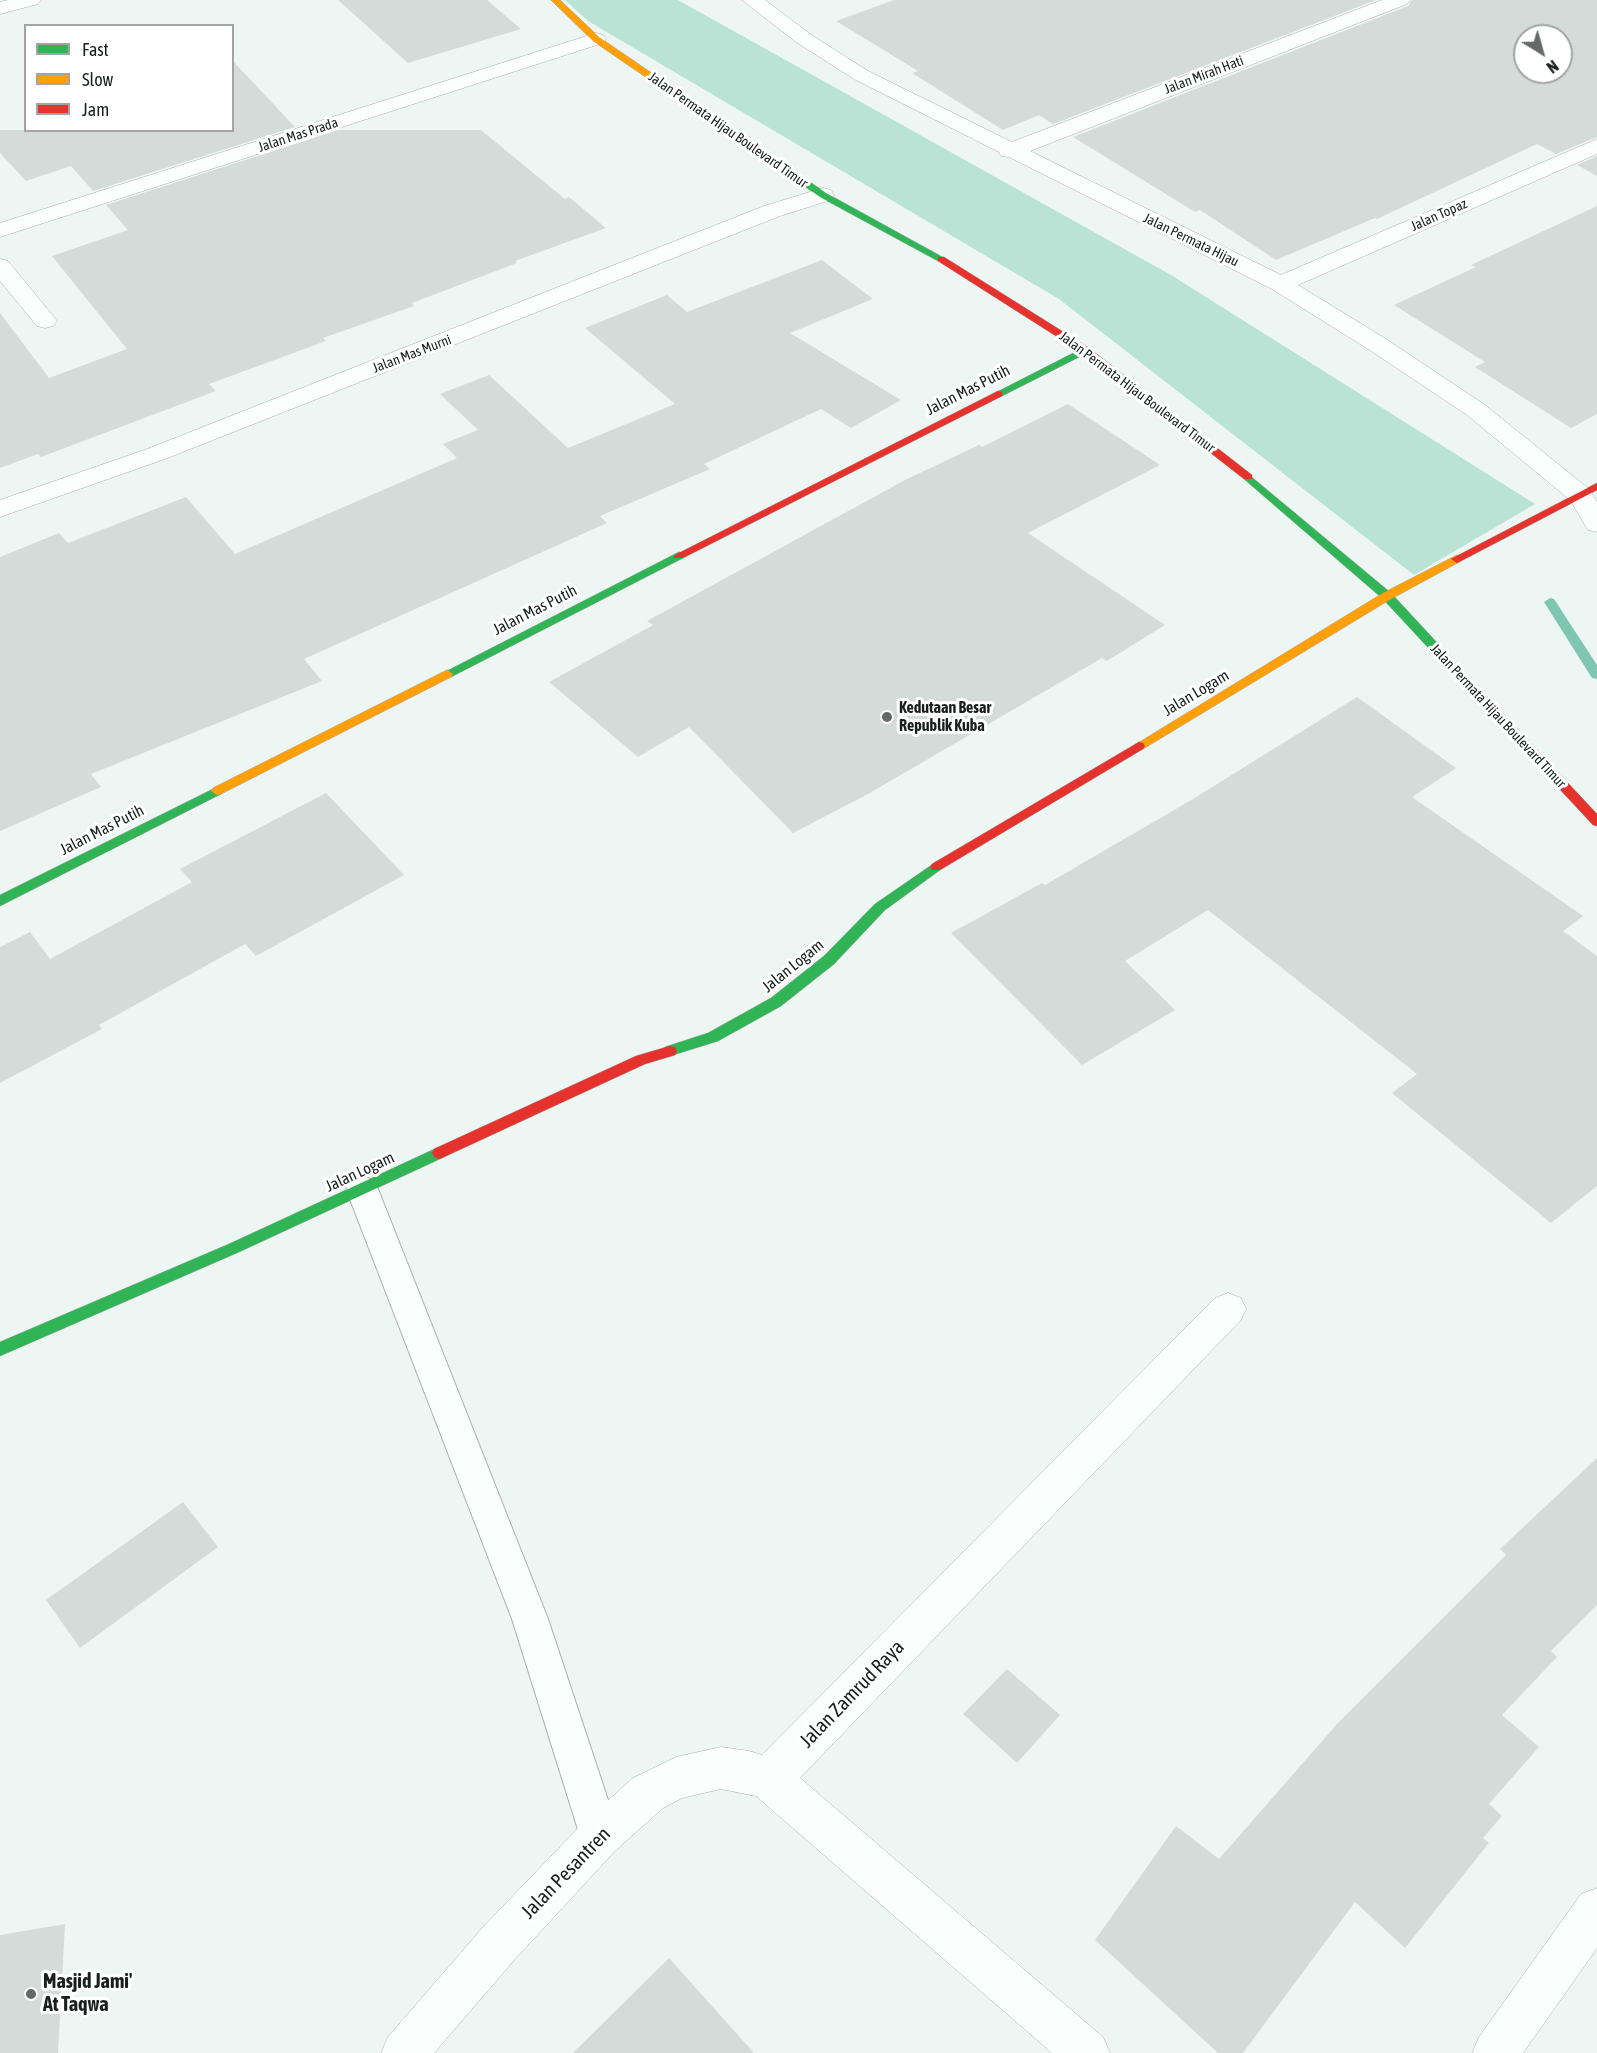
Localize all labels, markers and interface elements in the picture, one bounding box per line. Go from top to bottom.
legend [24,24,234,132]
north arrow [1513,24,1573,84]
text: Fast [82,39,109,60]
street label: Jalan Mirah Hati [1162,52,1246,98]
text: N [1543,57,1562,77]
street label: Jalan Permata Hijau Boulevard Timur [645,68,811,192]
text: Slow [82,69,113,90]
text: Jam [82,99,109,120]
street label: Jalan Mas Prada [256,114,340,156]
street label: Jalan Topaz [1408,195,1470,235]
street label: Jalan Permata Hijau [1141,210,1241,270]
street label: Jalan Permata Hijau Boulevard Timur [1056,328,1218,456]
street label: Jalan Mas Murni [370,331,454,377]
street label: Jalan Mas Putih [923,361,1013,419]
street label: Jalan Mas Putih [490,581,580,639]
street label: Jalan Permata Hijau Boulevard Timur [1427,641,1569,791]
street label: Jalan Logam [1160,666,1232,720]
place label: Kedutaan Besar Republik Kuba [899,698,991,736]
marker: Kedutaan Besar Republik Kuba [880,710,894,724]
street label: Jalan Mas Putih [57,801,147,859]
street label: Jalan Logam [758,935,828,997]
street label: Jalan Logam [323,1148,397,1196]
street label: Jalan Zamrud Raya [795,1635,909,1753]
street label: Jalan Pesantren [516,1822,616,1924]
place label: Masjid Jami' At Taqwa [43,1970,132,2017]
marker: Masjid Jami' At Taqwa [24,1987,38,2001]

